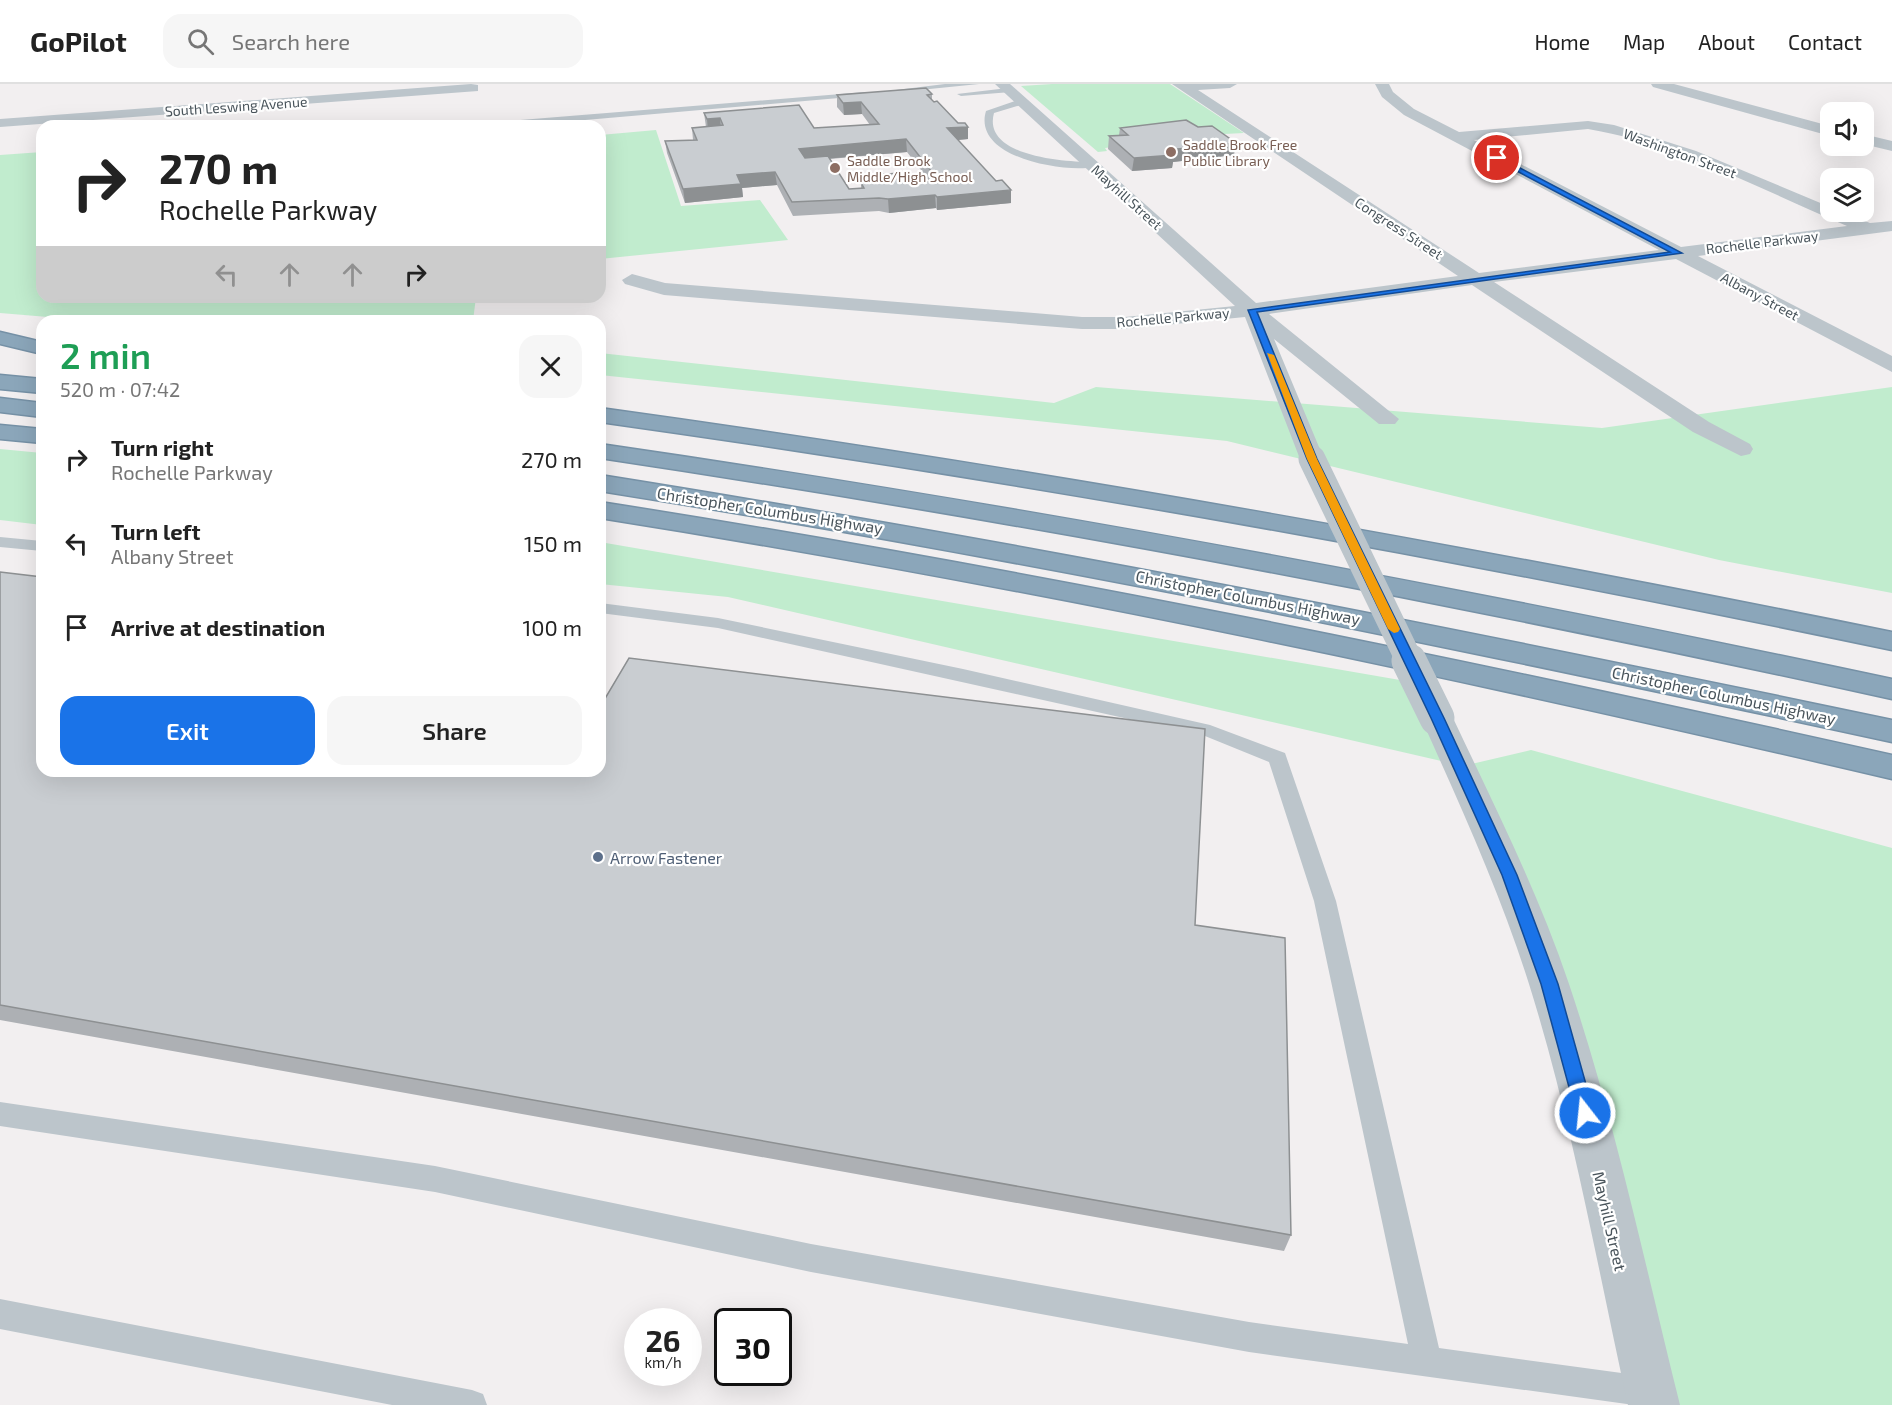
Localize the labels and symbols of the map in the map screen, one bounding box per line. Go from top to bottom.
street label: South Leswing Avenue [164,93,308,119]
street label: Washington Street [1621,125,1739,181]
pin [1471,132,1522,183]
place label: Saddle Brook Free Public Library [1183,136,1297,169]
marker: Saddle Brook Free Public Library [1164,145,1178,159]
place label: Saddle Brook Middle/High School [847,152,973,185]
marker: Saddle Brook Middle/High School [828,161,842,175]
street label: Mayhill Street [1088,161,1166,233]
street label: Congress Street [1352,193,1446,263]
street label: Rochelle Parkway [1705,227,1820,257]
street label: Albany Street [1718,268,1802,324]
street label: Rochelle Parkway [1116,304,1231,330]
street label: Christopher Columbus Highway [656,483,885,537]
street label: Christopher Columbus Highway [1134,566,1362,628]
street label: Christopher Columbus Highway [1610,662,1838,728]
place label: Arrow Fastener [610,848,723,867]
marker: Arrow Fastener [591,850,605,864]
position arrow [1553,1081,1617,1145]
street label: Mayhill Street [1589,1169,1631,1273]
speed limit sign: 30 [714,1308,792,1386]

